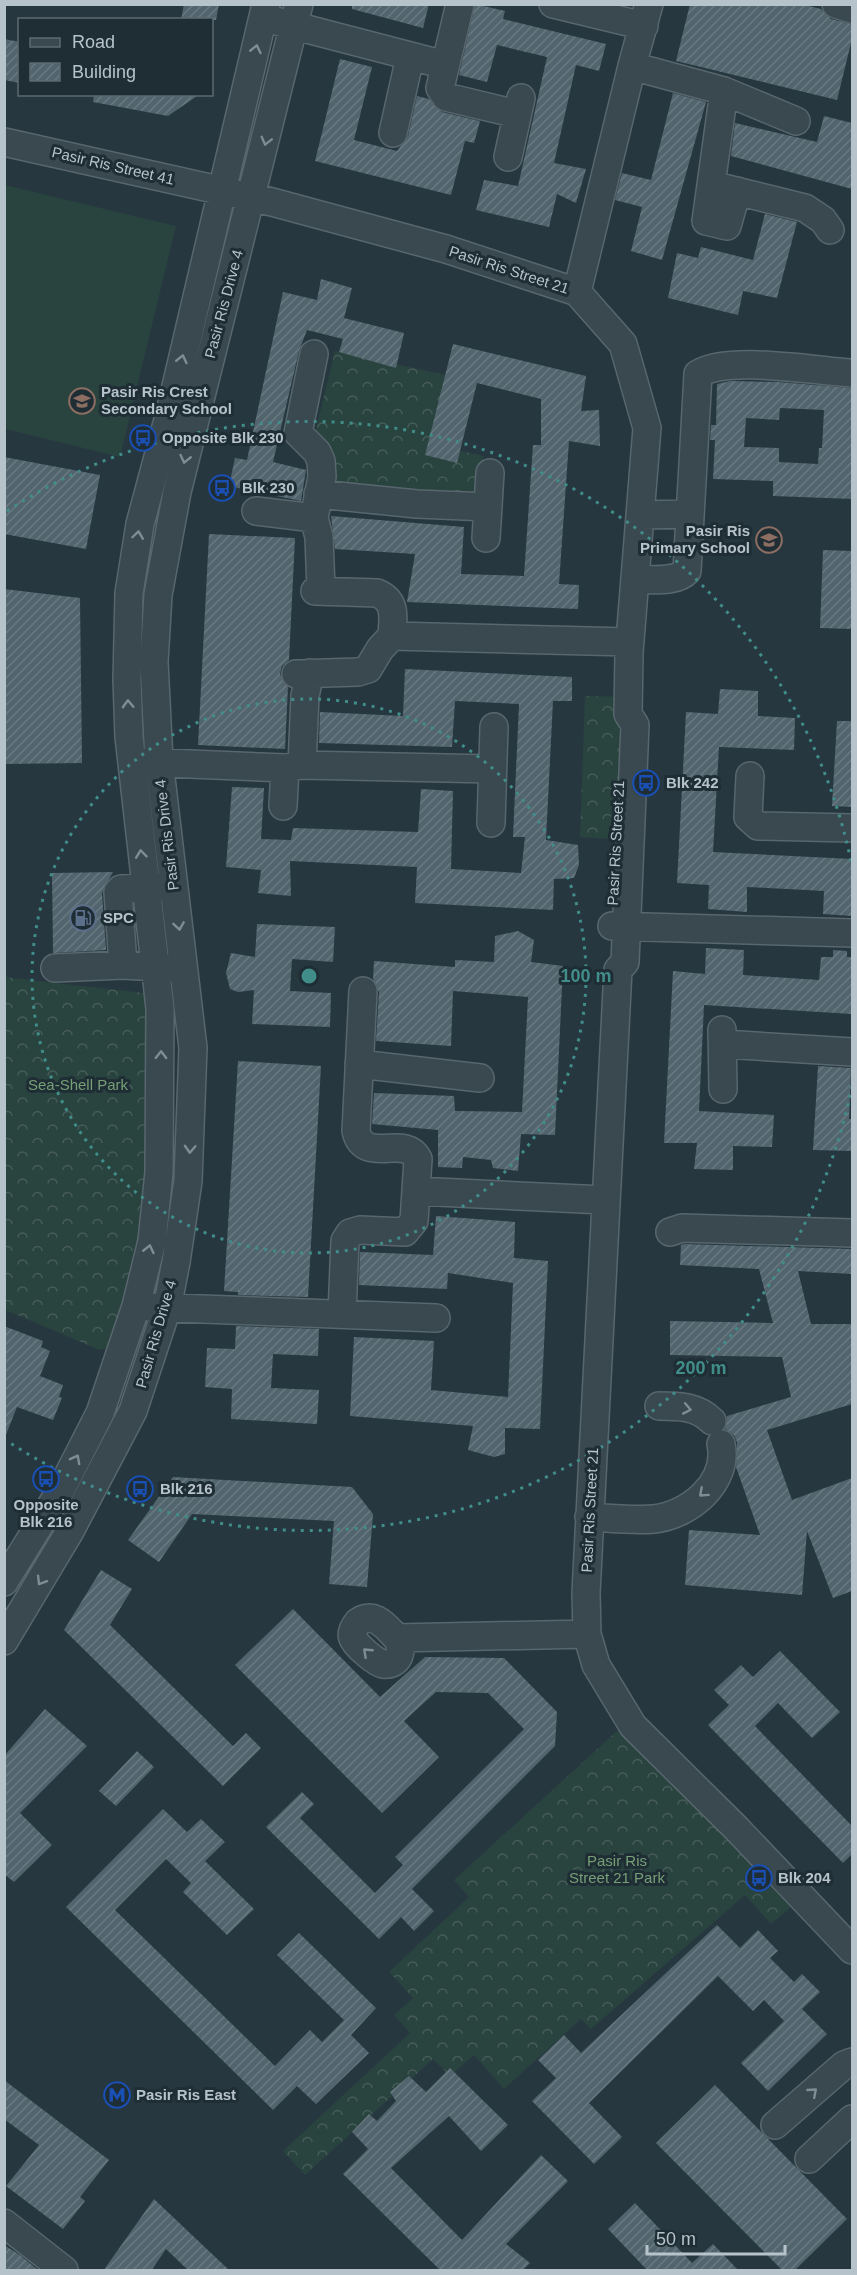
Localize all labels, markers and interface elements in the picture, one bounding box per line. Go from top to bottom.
legend [18,18,213,96]
text: Road [72,32,115,52]
one-way arrow [248,44,261,54]
text: Building [72,62,136,82]
one-way arrow [260,135,273,145]
street label: Pasir Ris Street 41 [50,143,176,188]
street label: Pasir Ris Street 21 [447,242,571,297]
street label: Pasir Ris Drive 4 [201,248,246,360]
one-way arrow [175,354,188,364]
place label: Pasir Ris Crest Secondary School [101,383,232,417]
school or university icon: Pasir Ris Crest Secondary School [67,386,97,416]
bus stop icon: Opposite Blk 230 [128,423,158,453]
place label: Opposite Blk 230 [162,429,284,446]
one-way arrow [179,454,192,464]
bus stop icon: Blk 230 [207,473,237,503]
place label: Blk 230 [242,479,295,496]
place label: Pasir Ris Primary School [640,522,750,556]
school or university icon: Pasir Ris Primary School [754,525,784,555]
one-way arrow [131,531,143,540]
one-way arrow [121,700,134,709]
bus stop icon: Blk 242 [631,768,661,798]
place label: Blk 242 [666,774,719,791]
street label: Pasir Ris Drive 4 [151,779,182,892]
street label: Pasir Ris Street 21 [604,780,627,906]
one-way arrow [136,849,148,858]
fuel station icon: SPC [68,903,98,933]
place label: SPC [103,909,134,926]
one-way arrow [172,922,184,931]
centre of rings [299,966,319,986]
text: 100 m [560,966,612,986]
one-way arrow [155,1050,167,1059]
park label: Sea-Shell Park [28,1076,129,1093]
one-way arrow [183,1144,196,1153]
one-way arrow [142,1244,155,1254]
street label: Pasir Ris Drive 4 [132,1278,179,1390]
text: 200 m [675,1358,727,1378]
one-way arrow [682,1401,692,1414]
street label: Pasir Ris Street 21 [578,1447,601,1573]
one-way arrow [69,1455,81,1466]
bus stop icon: Opposite Blk 216 [31,1464,61,1494]
bus stop icon: Blk 216 [125,1474,155,1504]
place label: Blk 216 [160,1480,213,1497]
one-way arrow [699,1486,710,1497]
place label: Opposite Blk 216 [13,1496,79,1530]
one-way arrow [36,1575,48,1585]
one-way arrow [363,1648,373,1659]
park label: Pasir Ris Street 21 Park [569,1852,665,1886]
bus stop icon: Blk 204 [744,1863,774,1893]
place label: Blk 204 [778,1869,831,1886]
metro station icon: Pasir Ris East [102,2080,132,2110]
place label: Pasir Ris East [136,2086,236,2103]
one-way arrow [806,2088,817,2099]
scale bar [647,2218,785,2256]
text: 50 m [656,2229,696,2249]

